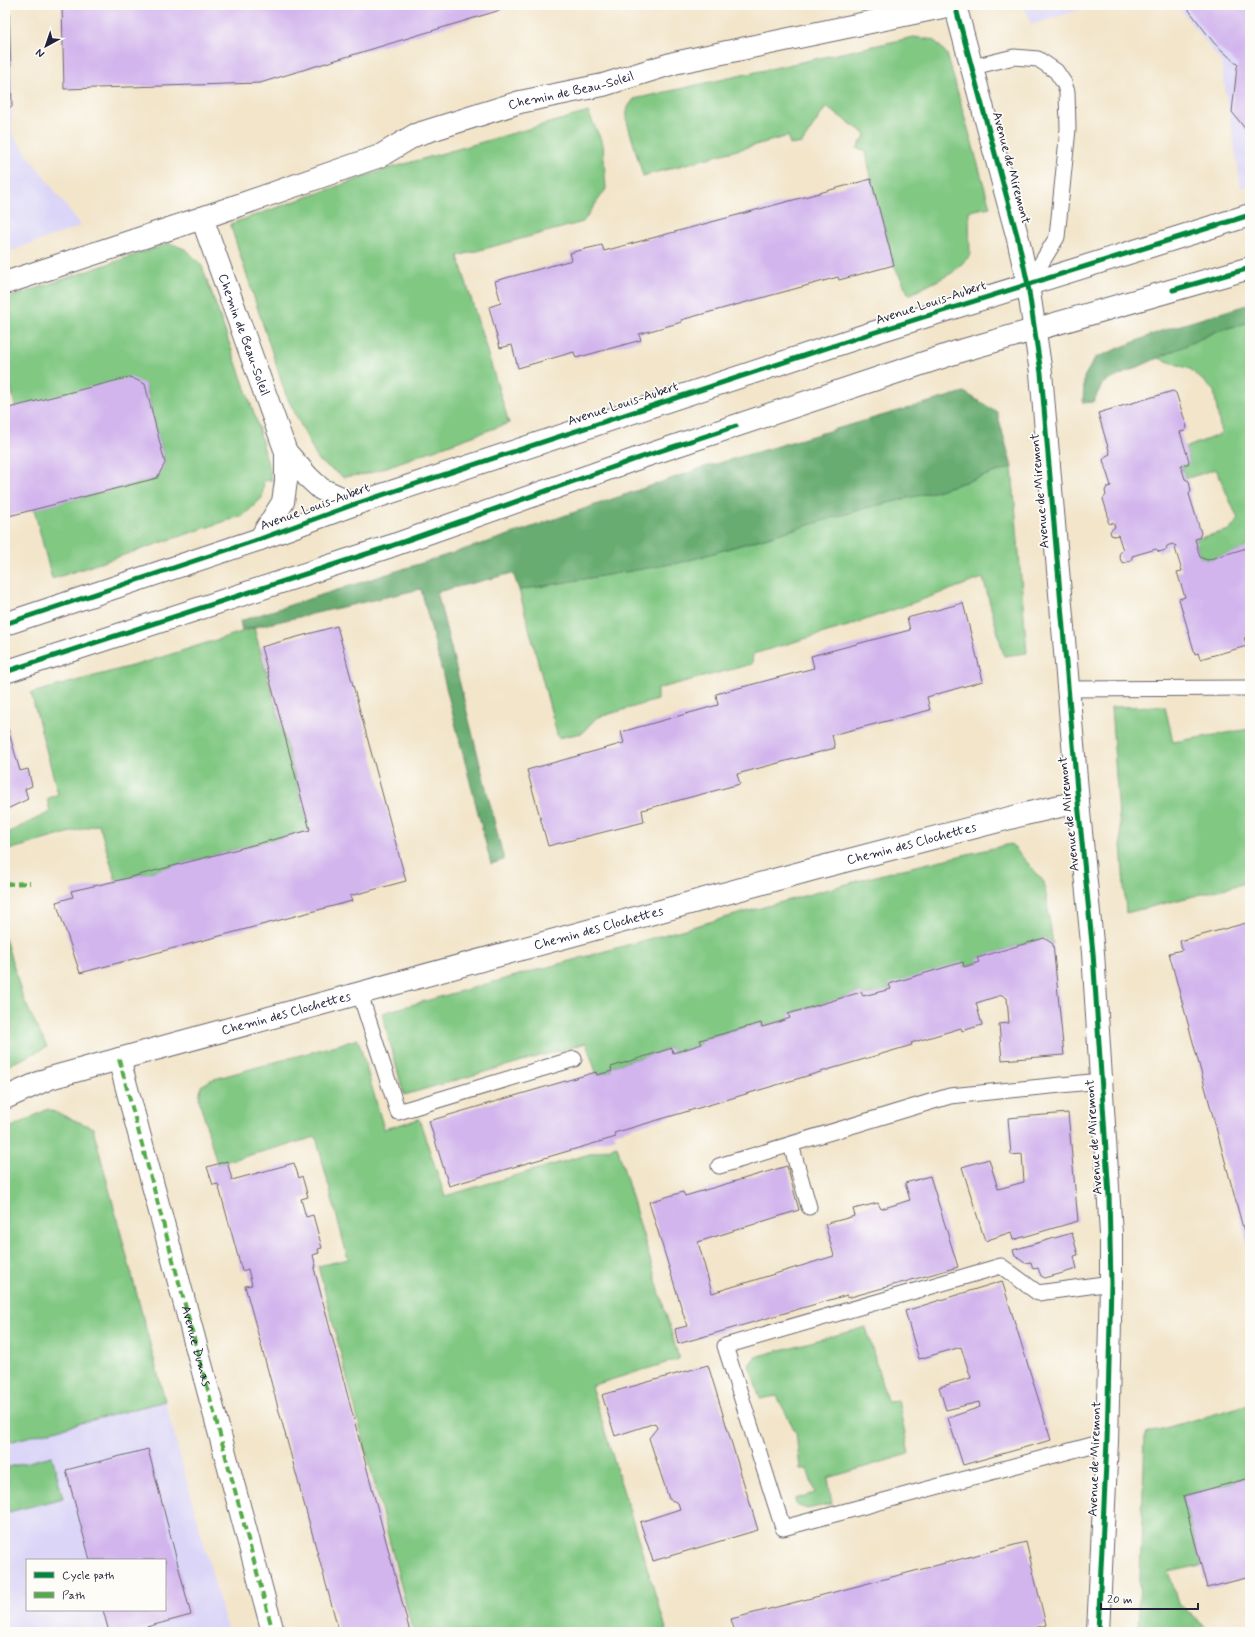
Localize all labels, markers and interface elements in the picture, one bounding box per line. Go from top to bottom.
north arrow [26,26,66,66]
text: N [33,45,48,61]
street label: Chemin de Beau-Soleil [506,67,636,114]
street label: Avenue de Miremont [988,110,1034,226]
street label: Chemin de Beau-Soleil [214,271,274,398]
street label: Avenue Louis-Aubert [873,277,989,329]
street label: Avenue Louis-Aubert [565,378,681,430]
street label: Avenue de Miremont [1026,433,1054,549]
street label: Avenue Louis-Aubert [258,479,372,535]
street label: Avenue de Miremont [1055,756,1083,872]
street label: Chemin des Clochettes [845,819,978,869]
street label: Chemin des Clochettes [532,902,665,954]
street label: Chemin des Clochettes [219,988,353,1039]
street label: Avenue de Miremont [1081,1079,1107,1195]
street label: Avenue Dumas [177,1303,215,1388]
street label: Avenue de Miremont [1084,1401,1106,1517]
legend [26,1559,166,1611]
text: Cycle path [62,1568,114,1584]
scale bar [1101,1585,1198,1611]
text: Path [62,1588,85,1604]
text: 20 m [1107,1592,1133,1608]

